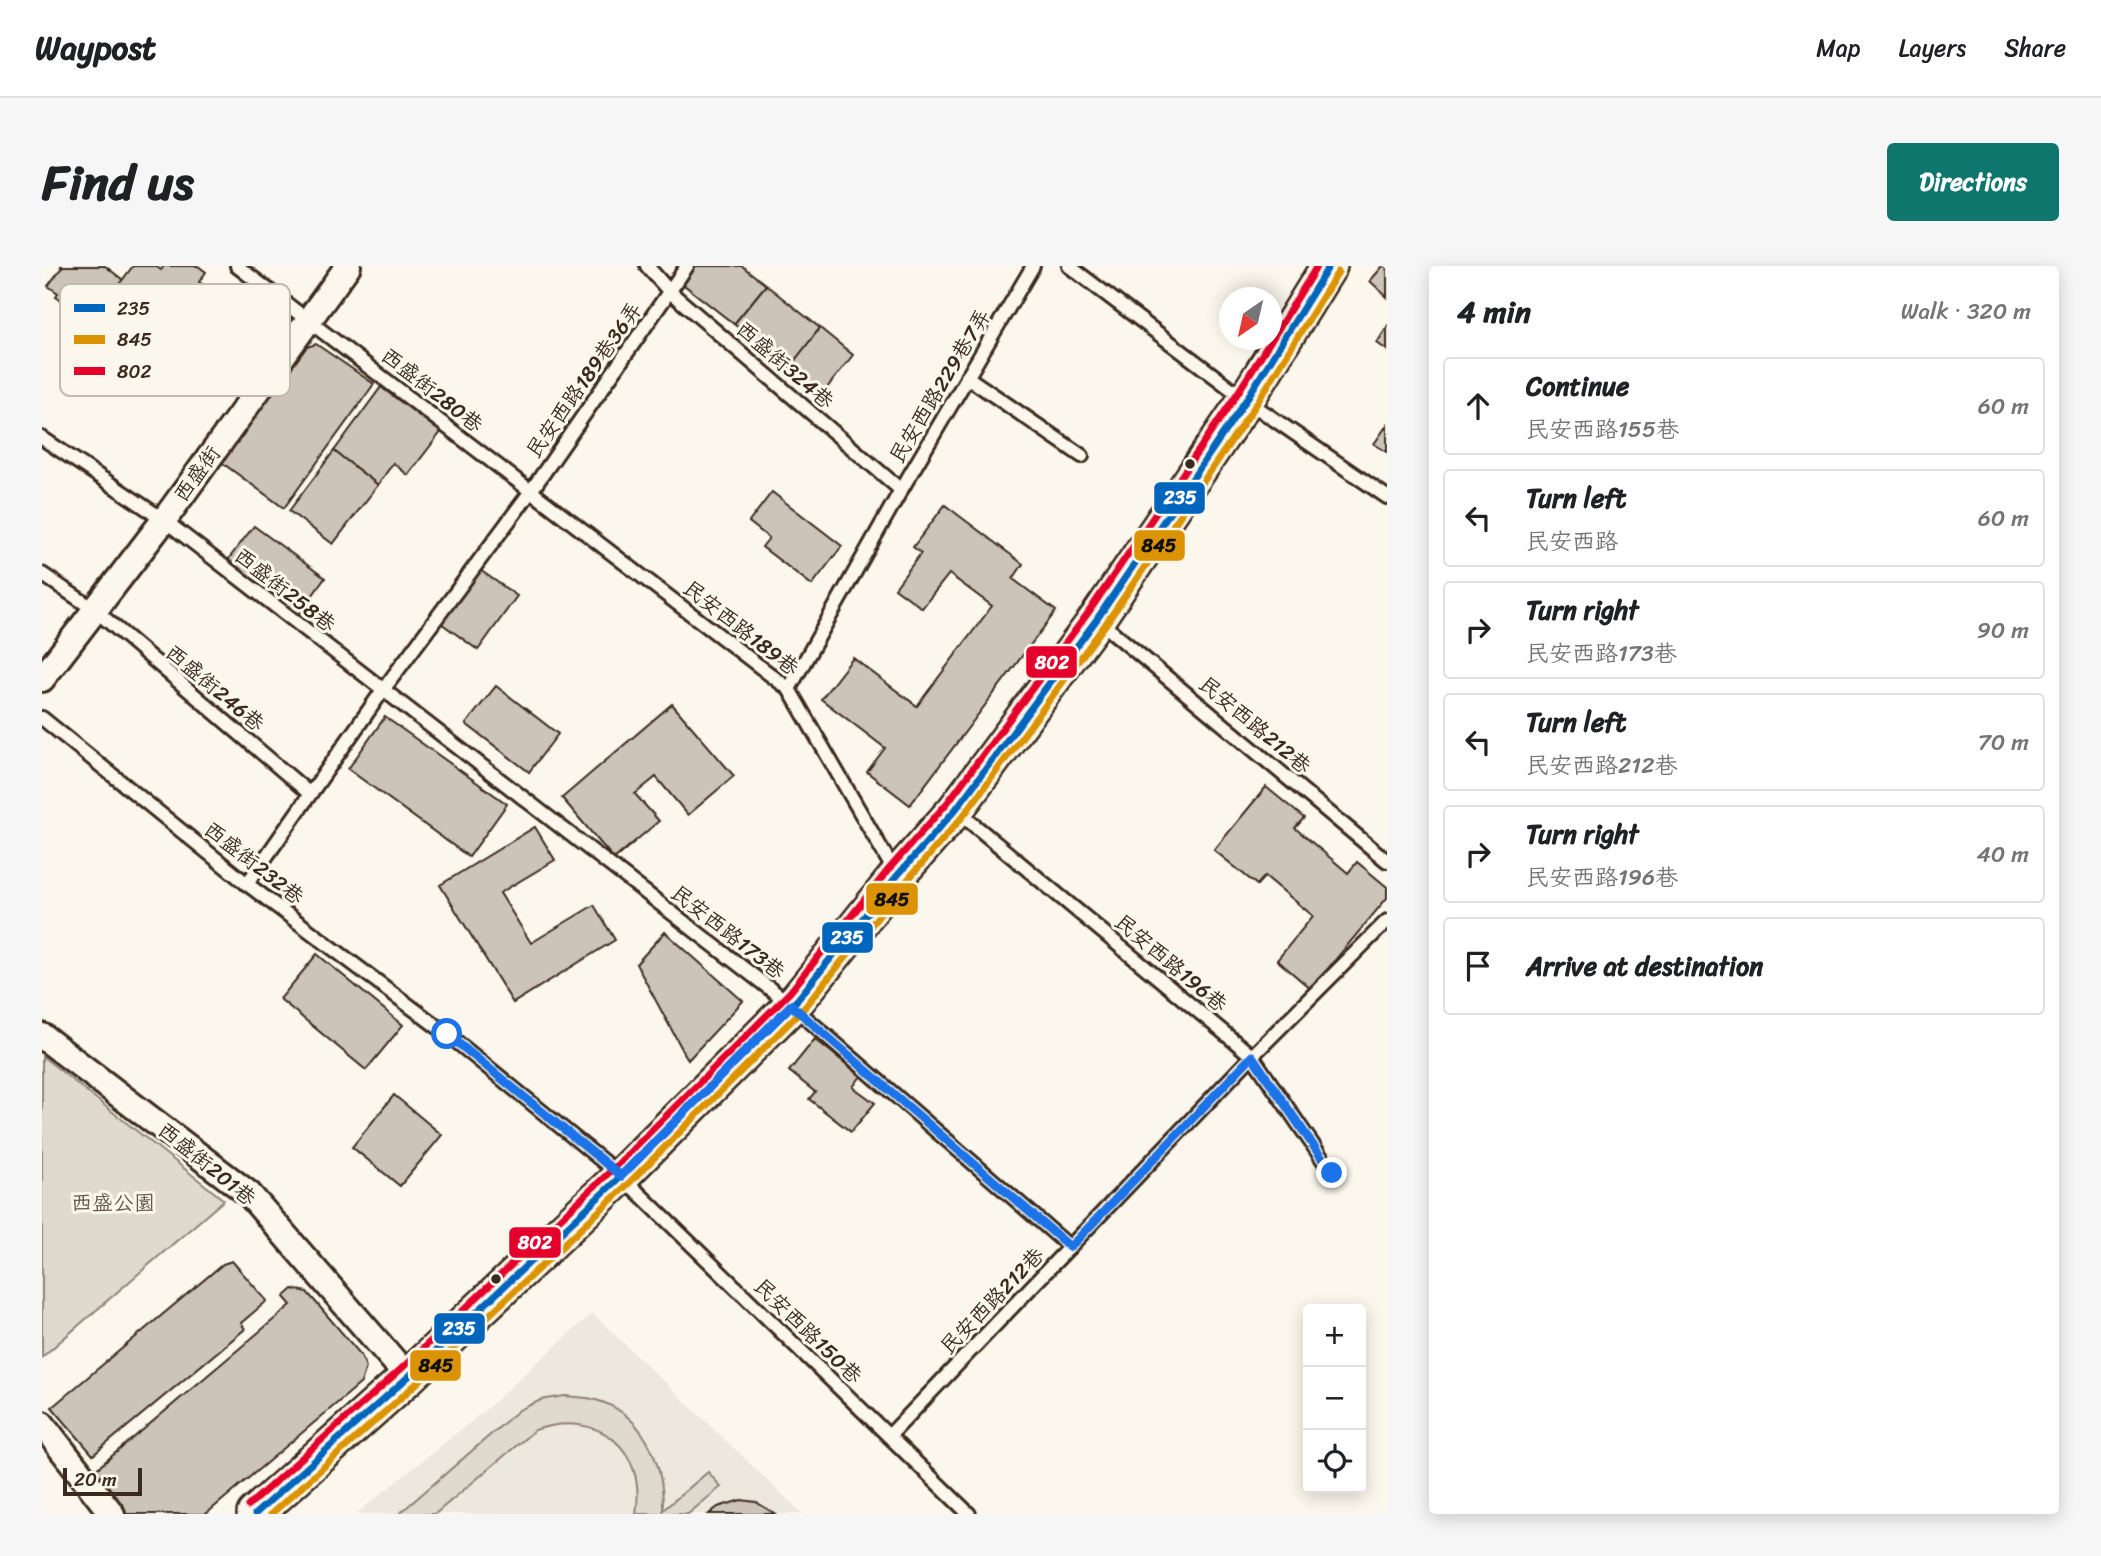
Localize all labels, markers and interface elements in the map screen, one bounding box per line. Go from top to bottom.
text: Waypost [35,19,156,77]
text: Map [1816,27,1861,69]
text: Layers [1899,27,1966,69]
text: Share [2004,27,2066,69]
text: Find us [42,139,194,226]
button: Directions [1887,143,2059,221]
legend [60,284,290,396]
text: 4 min [1457,285,1531,339]
north arrow [1219,287,1282,350]
text: Walk · 320 m [1901,291,2031,332]
text: 235 [117,292,150,325]
street label: 民安西路189巷36弄 [516,294,652,466]
street label: 民安西路229巷7弄 [879,301,1001,471]
street label: 西盛街324巷 [727,311,843,419]
text: 845 [117,323,152,356]
street label: 西盛街280巷 [372,337,492,443]
text: 802 [117,355,151,388]
text: Continue [1526,363,1629,409]
text: 60 m [1978,386,2029,427]
icon: ahead [1459,387,1497,425]
text: 民安西路155巷 [1526,409,1679,450]
street label: 西盛街 [163,437,231,511]
unlabelled marker [1183,457,1197,471]
text: Turn left [1526,475,1626,521]
line badge: 235 [1153,481,1206,515]
text: 235 [1162,481,1197,514]
text: 60 m [1978,498,2029,539]
icon: left [1459,499,1497,537]
text: 民安西路 [1526,521,1618,562]
line badge: 845 [1133,529,1186,562]
text: 845 [1141,529,1177,562]
street label: 西盛街258巷 [225,538,345,642]
street label: 民安西路189巷 [674,570,808,686]
text: Turn right [1526,587,1639,633]
text: 90 m [1977,610,2029,651]
icon: right [1459,611,1497,649]
text: 民安西路173巷 [1526,633,1677,674]
street label: 西盛街246巷 [156,635,274,741]
line badge: 802 [1025,645,1078,679]
text: 802 [1034,646,1069,679]
street label: 民安西路212巷 [1190,666,1320,784]
text: Turn left [1526,699,1626,745]
text: 70 m [1978,722,2029,763]
icon: left [1459,723,1497,761]
text: 民安西路212巷 [1526,745,1677,786]
street label: 西盛街232巷 [195,811,313,915]
text: Turn right [1526,811,1639,857]
text: 40 m [1976,834,2029,875]
icon: right [1459,835,1497,873]
text: 民安西路196巷 [1526,857,1678,898]
street label: 民安西路173巷 [662,875,794,989]
line badge: 845 [865,882,919,916]
text: 845 [874,883,910,916]
street label: 民安西路196巷 [1106,904,1236,1022]
line badge: 235 [821,921,874,954]
text: 235 [829,921,864,954]
text: Arrive at destination [1526,943,1763,989]
icon: arrive [1459,947,1497,985]
route start [431,1018,462,1049]
street label: 西盛街201巷 [149,1112,265,1216]
route end [1316,1157,1347,1188]
park label: 西盛公園 [71,1184,155,1222]
line badge: 802 [508,1226,562,1259]
text: 802 [517,1226,552,1259]
street label: 民安西路212巷 [930,1238,1054,1364]
street label: 民安西路150巷 [744,1269,872,1393]
unlabelled marker [489,1272,503,1286]
map controls [1303,1304,1366,1493]
button: + [1303,1304,1366,1367]
line badge: 235 [433,1312,486,1345]
text: 235 [441,1312,476,1345]
line badge: 845 [409,1349,462,1382]
text: 845 [418,1349,454,1382]
button: − [1303,1367,1366,1430]
button: locate [1303,1430,1366,1493]
text: 20 m [74,1463,117,1496]
scale bar [63,1465,142,1497]

